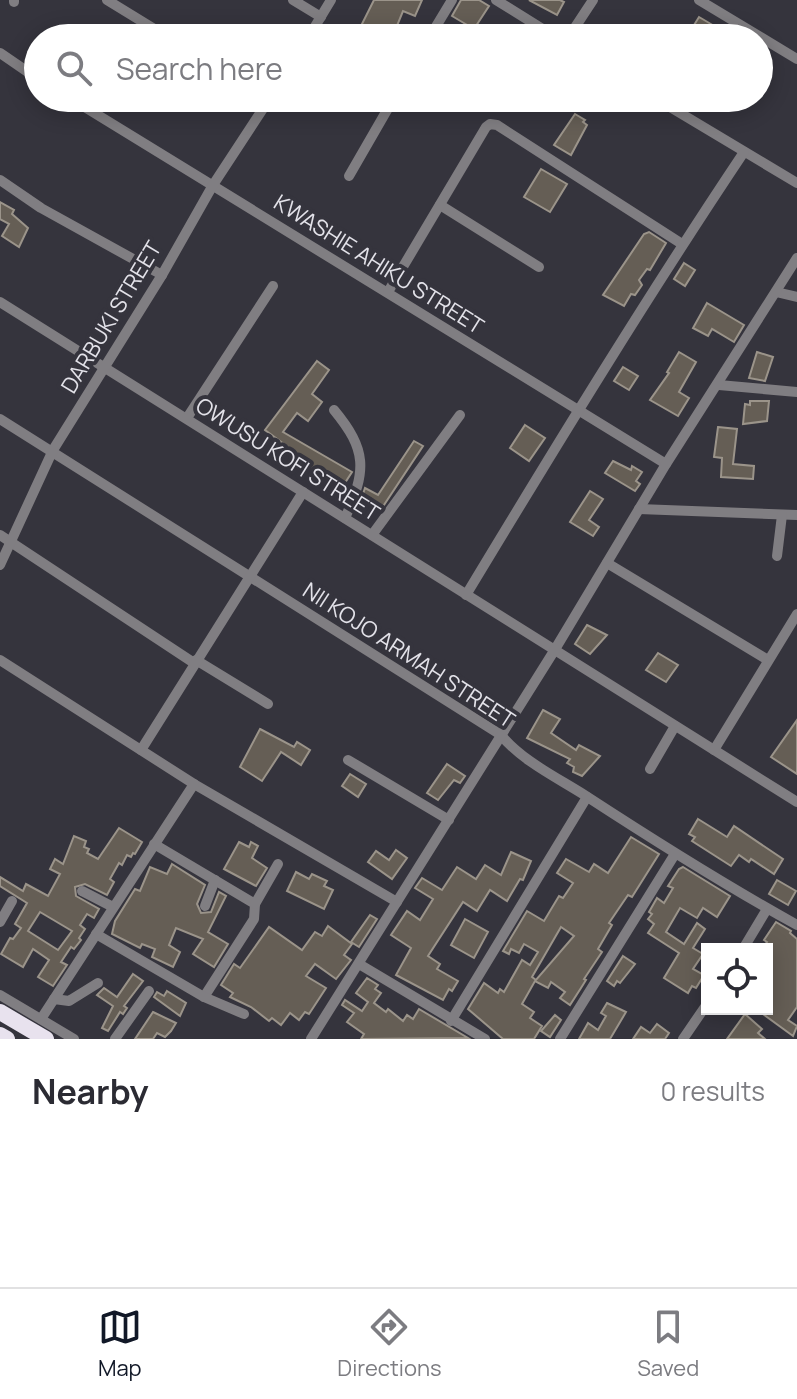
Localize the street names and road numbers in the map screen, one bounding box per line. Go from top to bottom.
street label: KWASHIE AHIKU STREET [268,187,490,341]
street label: DARBUKI STREET [54,235,168,399]
street label: OWUSU KOFI STREET [190,390,386,528]
street label: NII KOJO ARMAH STREET [297,575,521,735]

